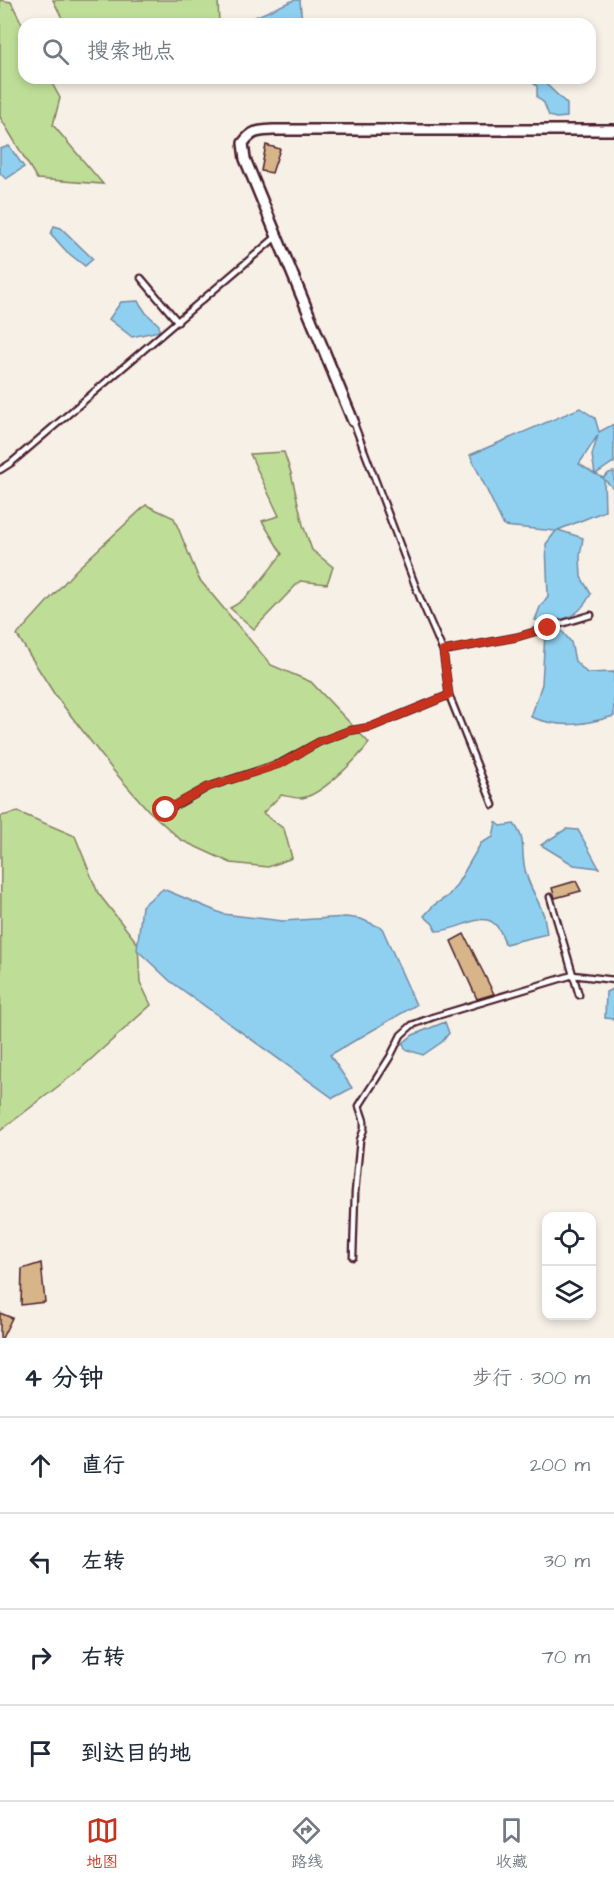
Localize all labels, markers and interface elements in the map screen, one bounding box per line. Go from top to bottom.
search box [18,18,596,84]
icon: search [39,35,72,68]
text: 搜索地点 [87,36,175,67]
route end [534,614,560,640]
route start [152,796,178,822]
map controls [542,1212,596,1320]
button: locate [542,1212,596,1266]
button: layers [542,1266,596,1320]
text: 4 分钟 [24,1360,104,1396]
text: 步行 · 300 m [472,1364,590,1392]
icon: ahead [24,1449,57,1482]
text: 直行 [81,1450,125,1481]
text: 200 m [530,1451,590,1479]
icon: left [24,1545,57,1578]
text: 左转 [81,1546,125,1577]
text: 30 m [544,1547,590,1575]
icon: right [24,1641,57,1674]
text: 右转 [81,1642,125,1673]
text: 70 m [542,1643,590,1671]
icon: arrive [24,1737,57,1770]
text: 到达目的地 [81,1738,191,1769]
tab: 地图 [86,1814,119,1873]
tab: 路线 [290,1814,323,1873]
tab: 收藏 [495,1814,528,1873]

